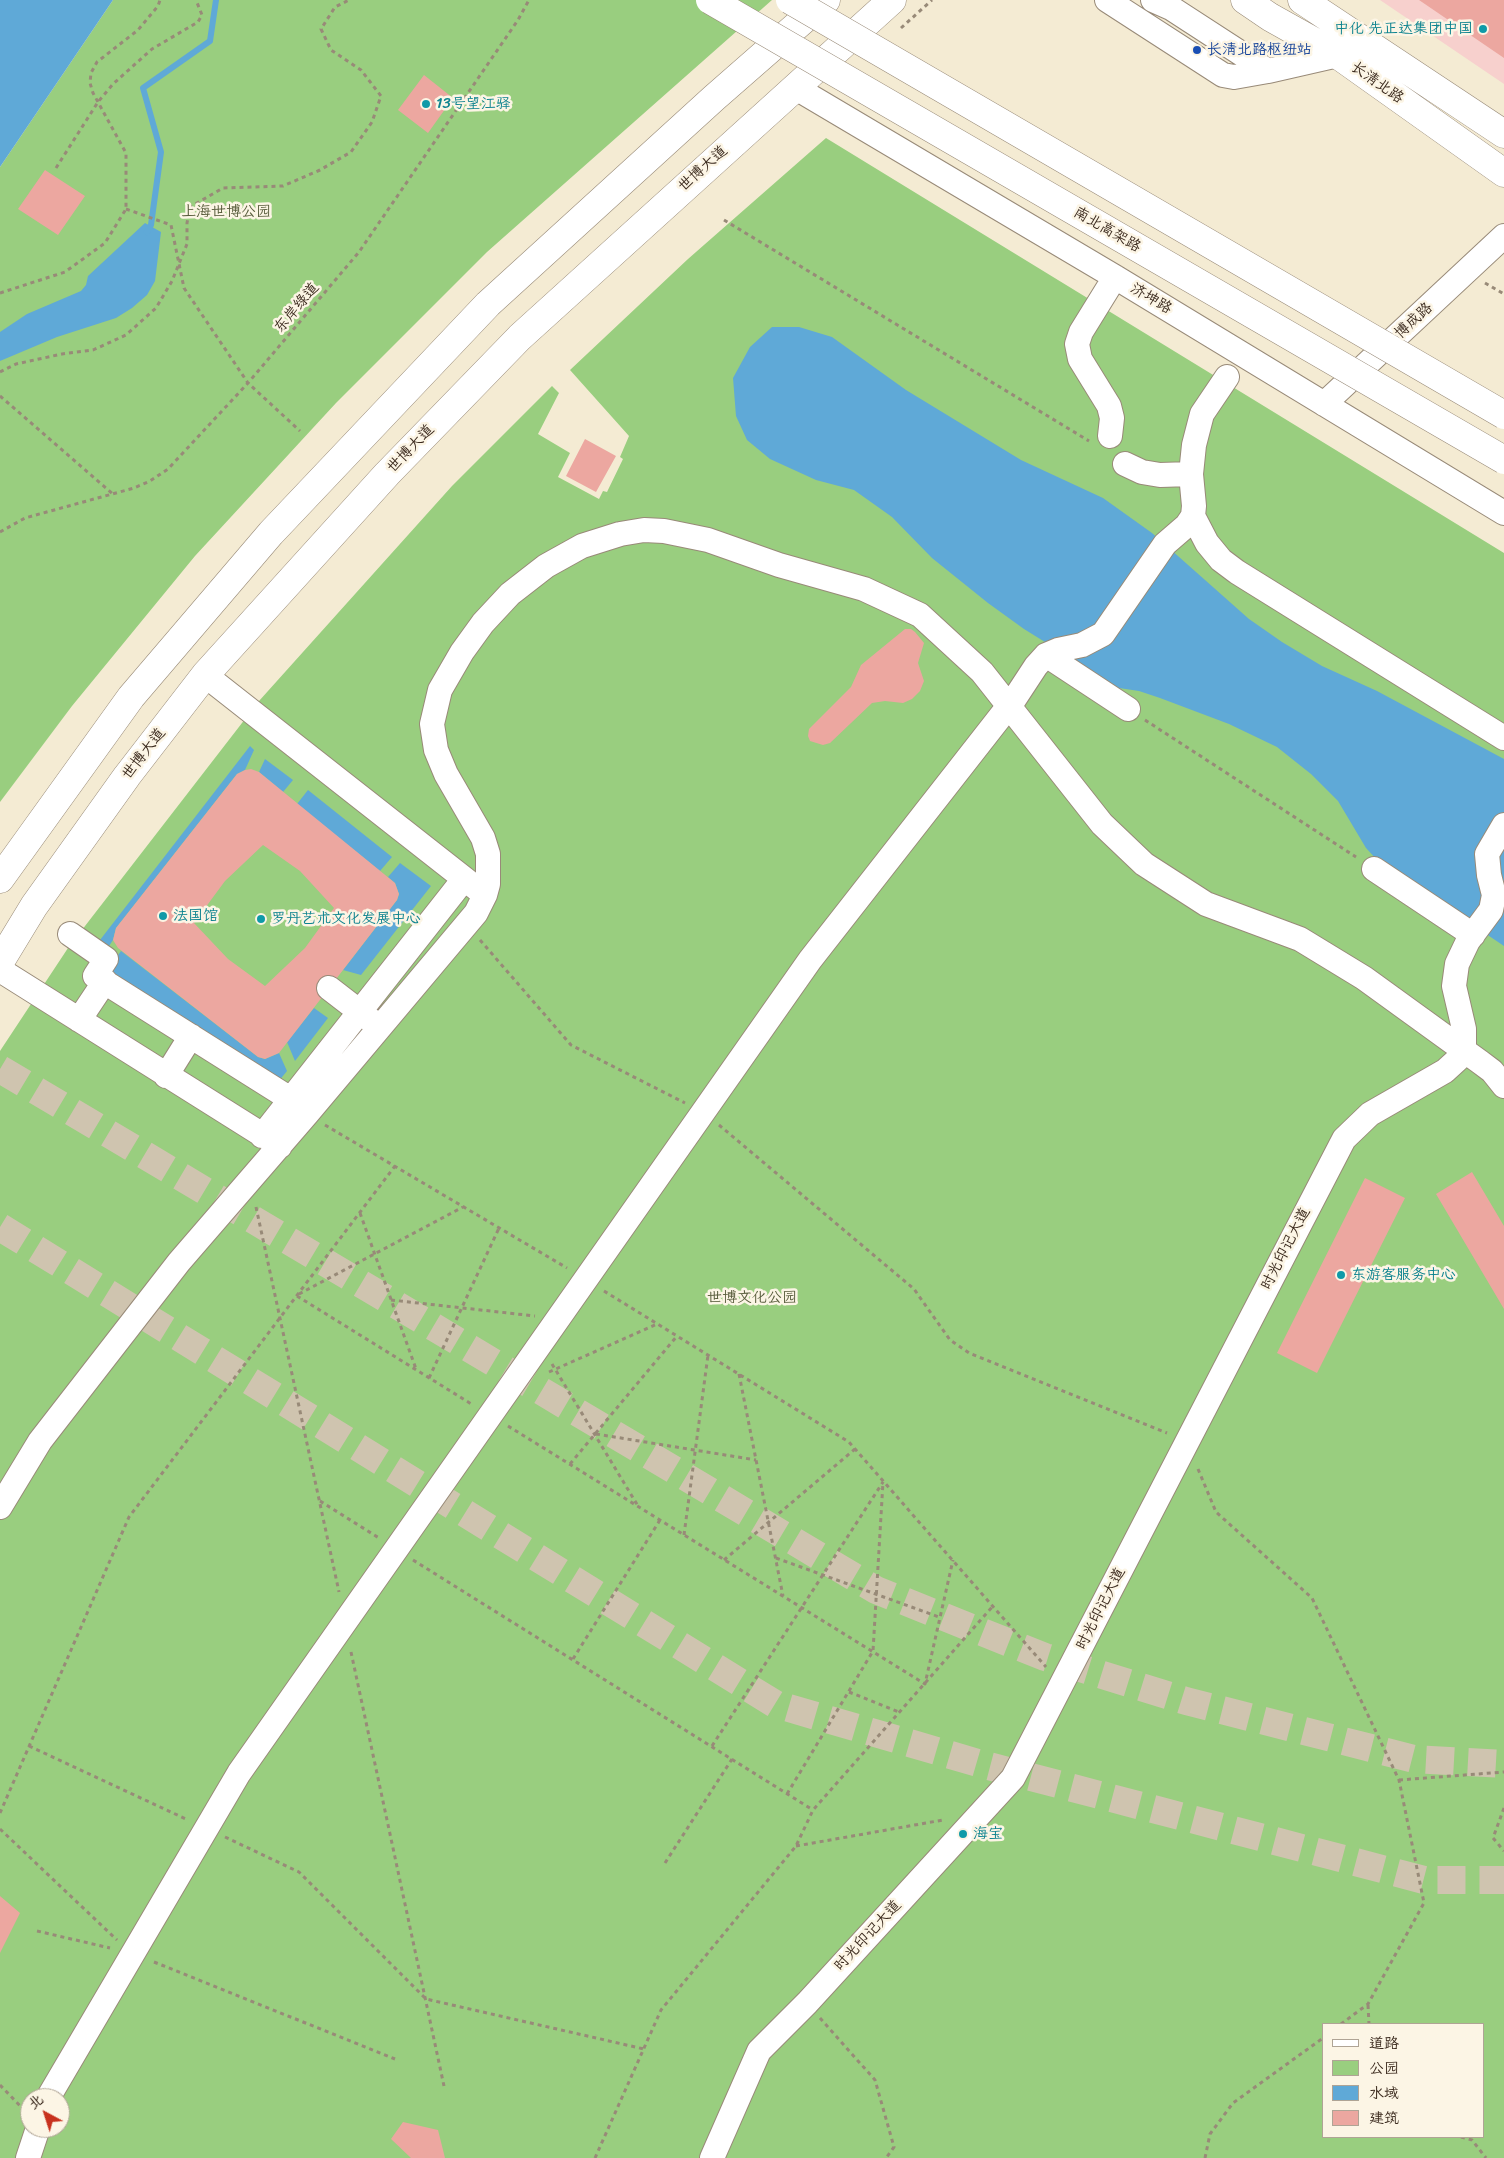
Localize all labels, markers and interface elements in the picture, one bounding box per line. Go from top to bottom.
place label: 中化 先正达集团中国 [1334,20,1473,38]
marker: 中化 先正达集团中国 [1477,23,1489,35]
place label: 长清北路枢纽站 [1207,41,1312,59]
marker: 长清北路枢纽站 [1191,44,1203,56]
street label: 长清北路 [1347,58,1407,108]
place label: 13号望江驿 [436,95,511,113]
marker: 13号望江驿 [420,98,432,110]
street label: 世博大道 [675,142,731,196]
park label: 上海世博公园 [181,203,271,221]
street label: 南北高架路 [1070,203,1144,257]
street label: 东岸绿道 [271,279,323,337]
street label: 济坤路 [1127,280,1175,318]
street label: 博成路 [1391,299,1437,343]
street label: 世博大道 [384,421,438,477]
street label: 世博大道 [118,725,170,783]
place label: 法国馆 [173,907,218,925]
marker: 法国馆 [157,910,169,922]
place label: 罗丹艺术文化发展中心 [271,910,421,928]
marker: 罗丹艺术文化发展中心 [255,913,267,925]
street label: 时光印记大道 [1258,1205,1314,1293]
place label: 东游客服务中心 [1351,1266,1456,1284]
marker: 东游客服务中心 [1335,1269,1347,1281]
park label: 世博文化公园 [707,1289,797,1307]
street label: 时光印记大道 [1073,1565,1129,1653]
place label: 海宝 [973,1825,1003,1843]
marker: 海宝 [957,1828,969,1840]
street label: 时光印记大道 [831,1897,905,1975]
legend [1322,2023,1484,2138]
text: 道路 [1369,2030,1399,2056]
text: 公园 [1369,2055,1399,2081]
text: 水域 [1369,2080,1399,2106]
north arrow [20,2088,70,2138]
text: 北 [22,2088,49,2116]
text: 建筑 [1369,2105,1399,2131]

